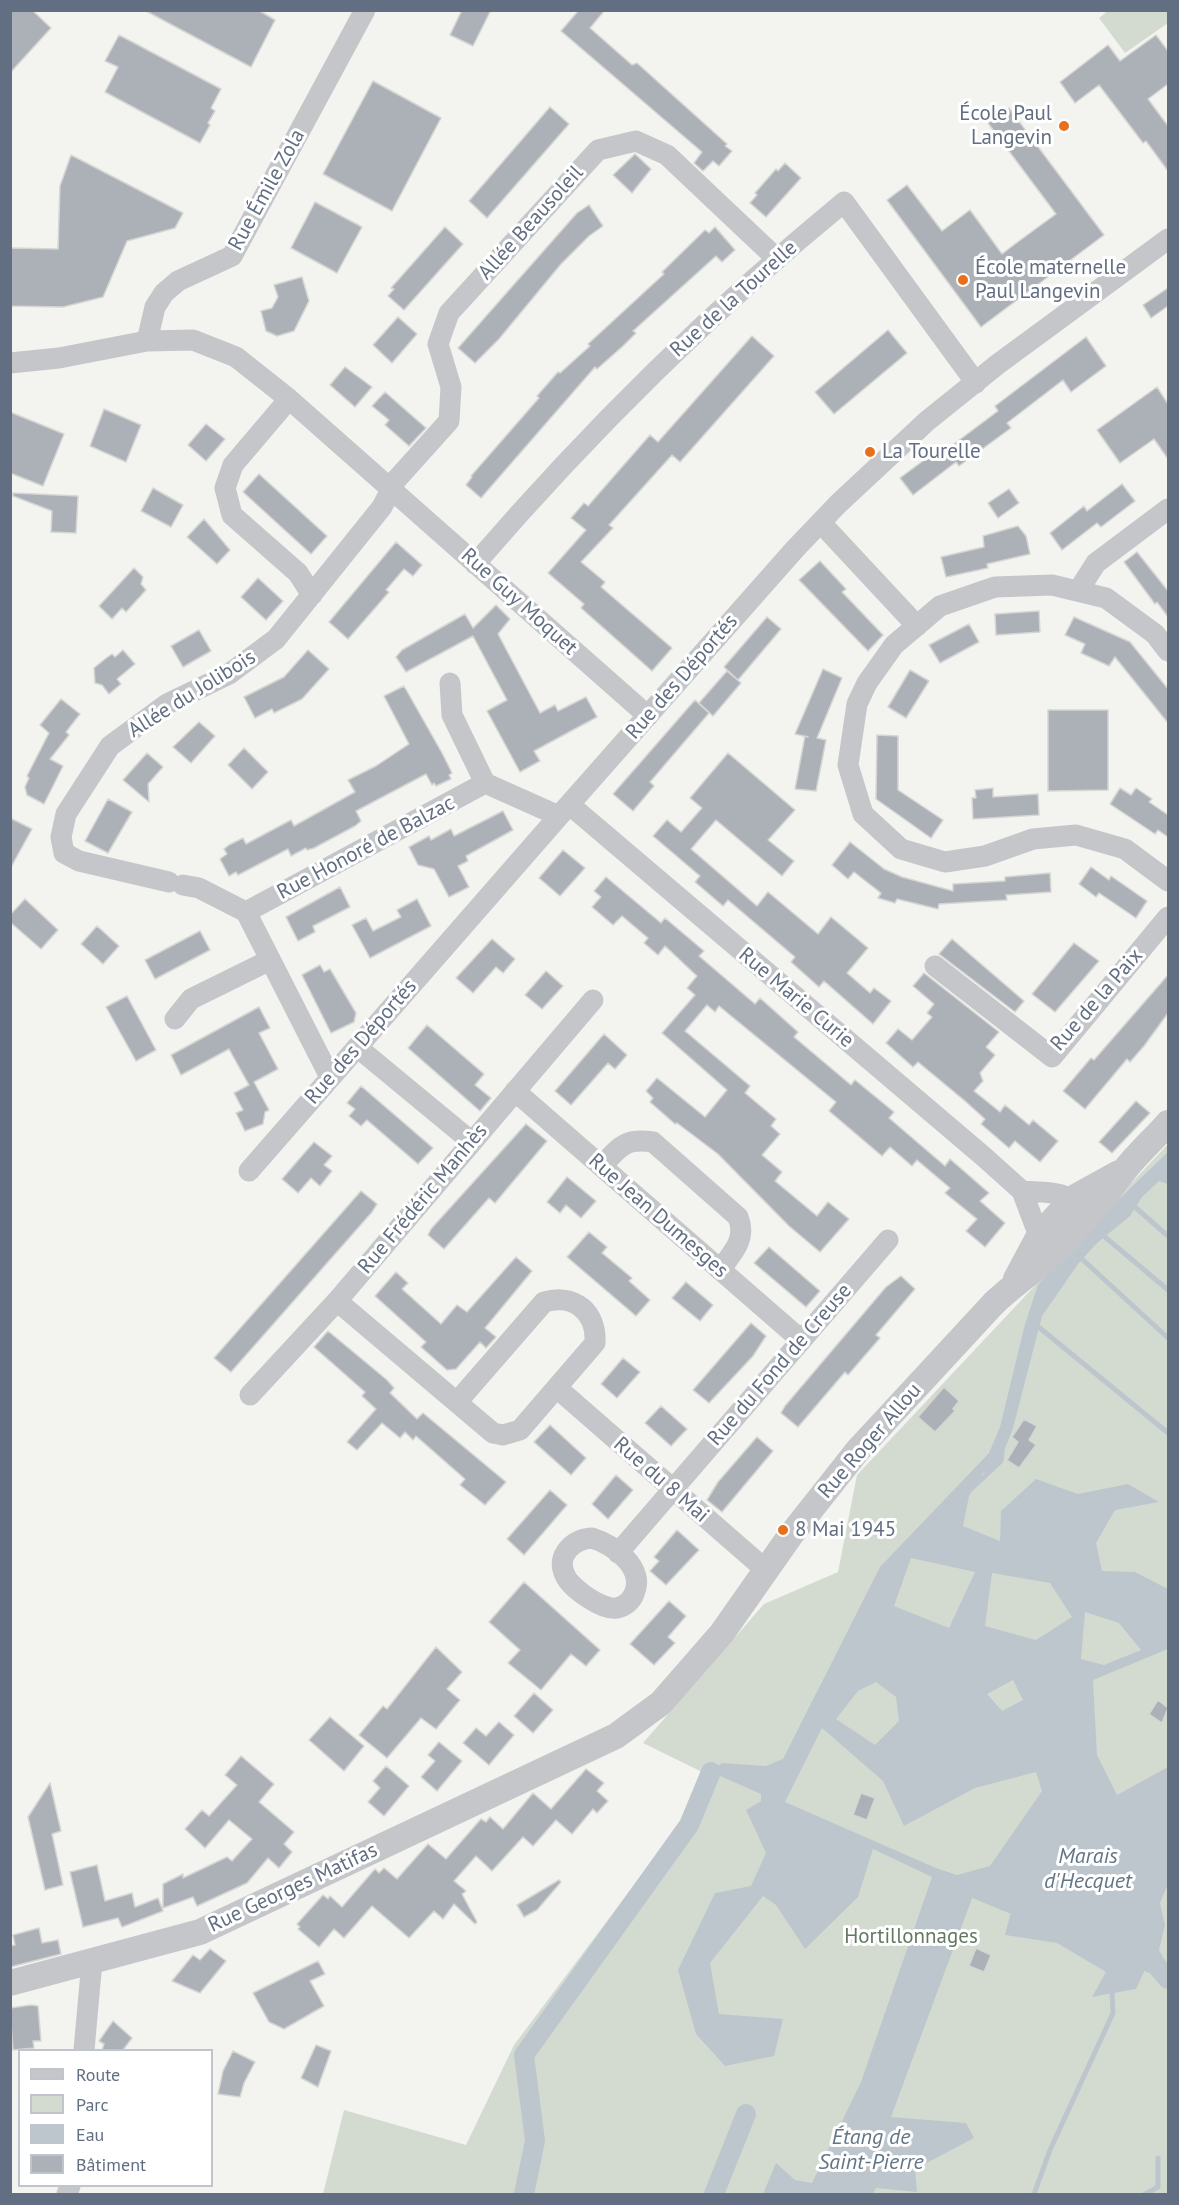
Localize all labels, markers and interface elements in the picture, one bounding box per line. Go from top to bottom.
place label: École Paul Langevin [959,101,1052,151]
marker: École Paul Langevin [1057,119,1071,133]
street label: Rue Émile Zola [223,125,311,255]
street label: Allée Beausoleil [473,161,589,285]
street label: Rue de la Tourelle [665,235,803,363]
place label: École maternelle Paul Langevin [975,255,1126,305]
marker: École maternelle Paul Langevin [956,273,970,287]
place label: La Tourelle [882,439,981,465]
marker: La Tourelle [863,445,877,459]
street label: Rue Guy Moquet [456,543,582,661]
street label: Rue des Déportés [621,609,743,745]
street label: Allée du Jolibois [124,645,260,743]
street label: Rue Honoré de Balzac [273,791,459,905]
street label: Rue Marie Curie [733,943,859,1053]
street label: Rue de la Paix [1046,944,1148,1056]
street label: Rue des Déportés [300,974,422,1110]
street label: Rue Frédéric Manhès [353,1119,493,1279]
street label: Rue Jean Dumesges [583,1149,733,1283]
street label: Rue du Fond de Creuse [703,1279,857,1451]
street label: Rue Roger Allou [813,1378,927,1504]
street label: Rue du 8 Mai [608,1432,714,1528]
place label: 8 Mai 1945 [795,1517,896,1543]
marker: 8 Mai 1945 [776,1523,790,1537]
street label: Rue Georges Matifas [204,1838,382,1938]
water label: Marais d'Hecquet [1044,1844,1132,1896]
park label: Hortillonnages [844,1924,978,1950]
legend [18,2049,213,2187]
text: Route [76,2063,120,2086]
text: Parc [76,2093,109,2116]
text: Eau [76,2123,104,2146]
water label: Étang de Saint-Pierre [818,2125,924,2176]
text: Bâtiment [76,2153,146,2176]

